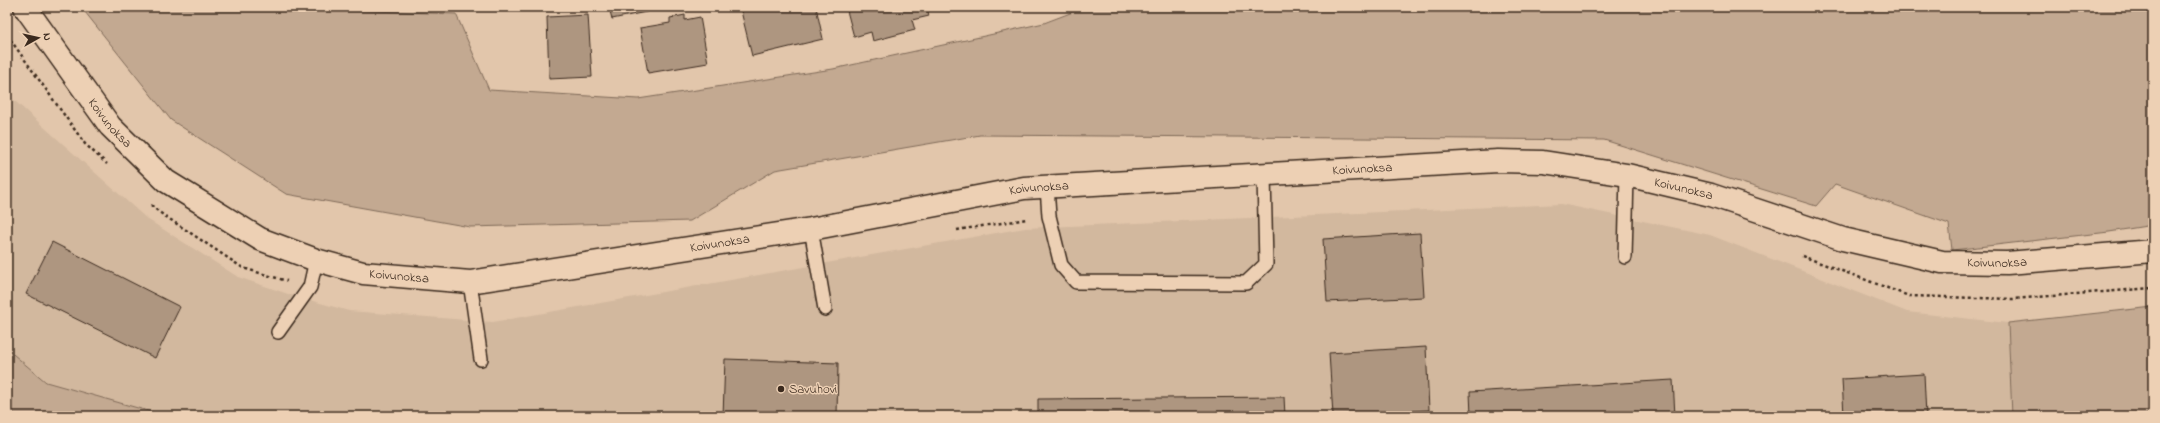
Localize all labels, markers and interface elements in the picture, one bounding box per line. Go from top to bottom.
north arrow [18,18,58,58]
text: N [38,32,55,42]
street label: Koivunoksa [84,94,136,152]
street label: Koivunoksa [1332,158,1393,180]
street label: Koivunoksa [1652,172,1715,205]
street label: Koivunoksa [1007,176,1069,200]
street label: Koivunoksa [689,229,751,257]
street label: Koivunoksa [1967,252,2028,273]
street label: Koivunoksa [368,264,430,288]
place label: Savuhovi [789,380,837,399]
marker: Savuhovi [776,384,786,394]

